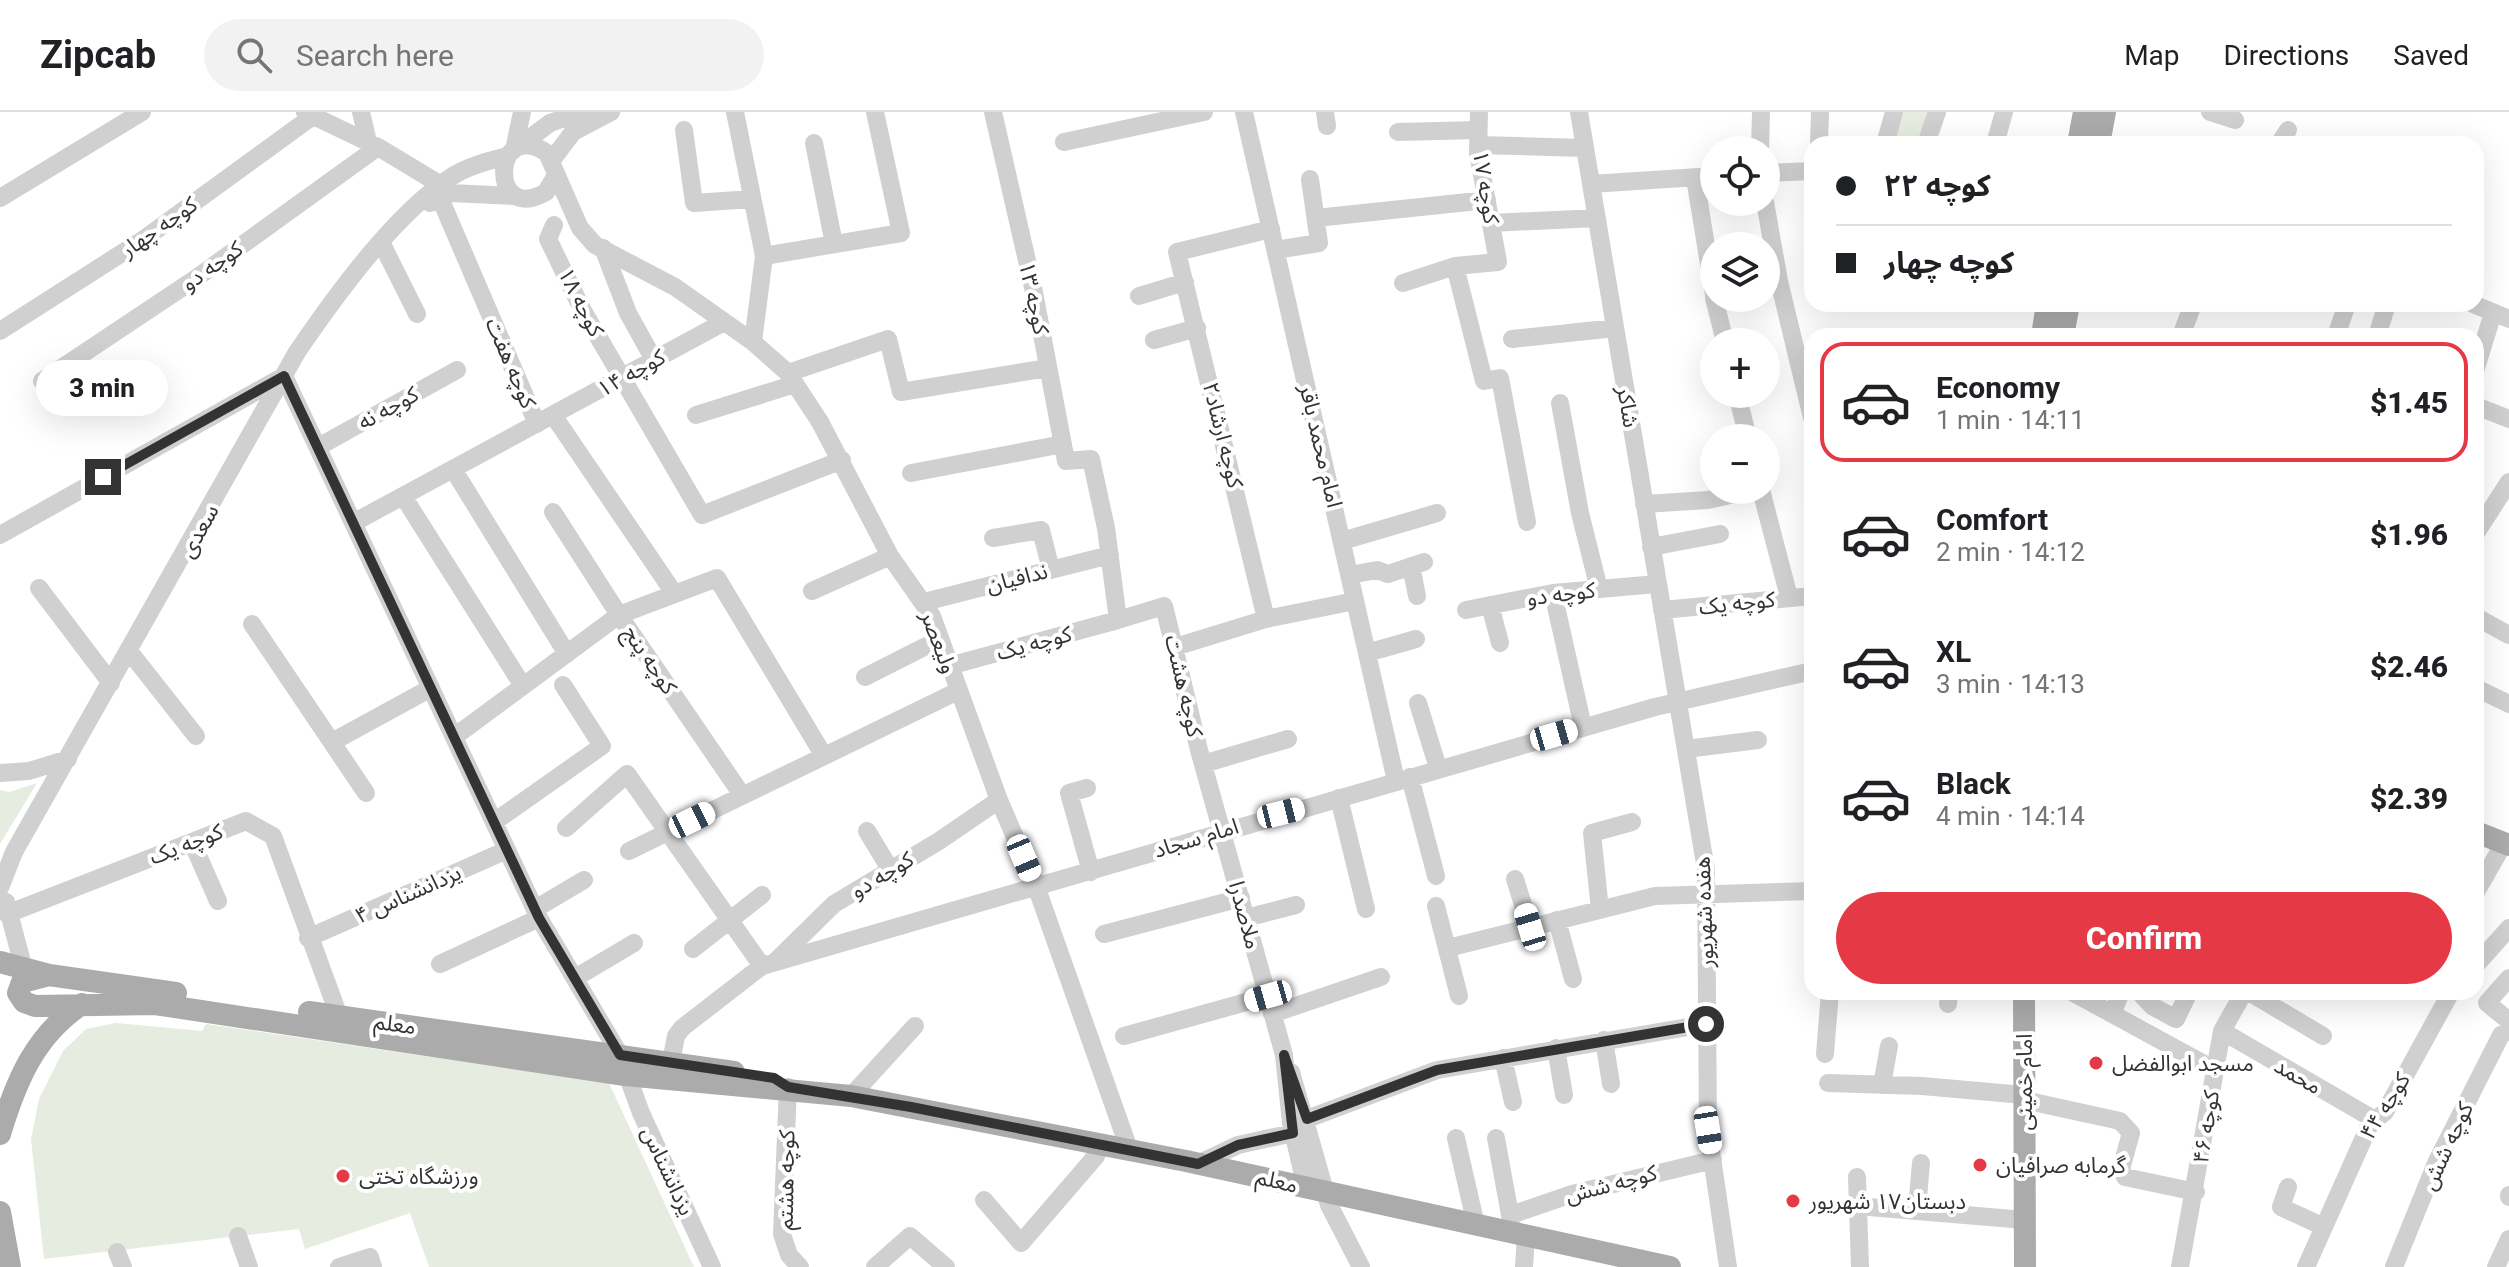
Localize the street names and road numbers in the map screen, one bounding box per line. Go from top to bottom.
street label: کوچه ۱۷ [1466,149,1504,227]
street label: کوچه چهار [115,191,204,265]
street label: کوچه دو [177,235,249,298]
street label: کوچه ۱۳ [1012,259,1054,338]
street label: کوچه ۱۸ [551,263,609,342]
street label: کوچه هفت [479,314,542,414]
street label: کوچه ۱۴ [593,344,671,404]
street label: کوچه ارشاد۲ [1196,380,1248,492]
street label: کوچه نه [353,381,424,437]
street label: امام محمد باقر [1291,381,1347,511]
street label: شاکر [1612,384,1644,429]
street label: سعدی [174,500,224,562]
street label: ندافیان [984,558,1050,598]
street label: کوچه دو [1525,577,1598,613]
street label: کوچه یک [1698,586,1778,621]
street label: ولیعصر [915,606,962,677]
street label: کوچه پنج [615,621,682,702]
street label: کوچه یک [994,621,1076,667]
street label: کوچه هشت [1158,633,1208,741]
street label: امام سجاد [1151,813,1243,867]
street label: کوچه یک [146,818,228,871]
street label: کوچه دو [846,846,920,905]
street label: هفده شهریور [1690,856,1719,969]
street label: یزدانشناس ۴ [351,859,465,929]
street label: ملاصدرا [1223,878,1266,952]
street label: معلم [372,1009,418,1043]
street label: امام خمینی [2012,1034,2041,1130]
street label: محمد [2270,1053,2326,1099]
street label: کوچه ۴۴ [2355,1067,2417,1145]
street label: کوچه ۴۶ [2188,1088,2226,1166]
street label: کوچه شش [2416,1097,2480,1195]
street label: یزدانشناس [636,1122,700,1220]
street label: کوچه هشتم [773,1129,803,1231]
street label: کوچه شش [1562,1160,1661,1210]
street label: معلم [1253,1164,1300,1202]

